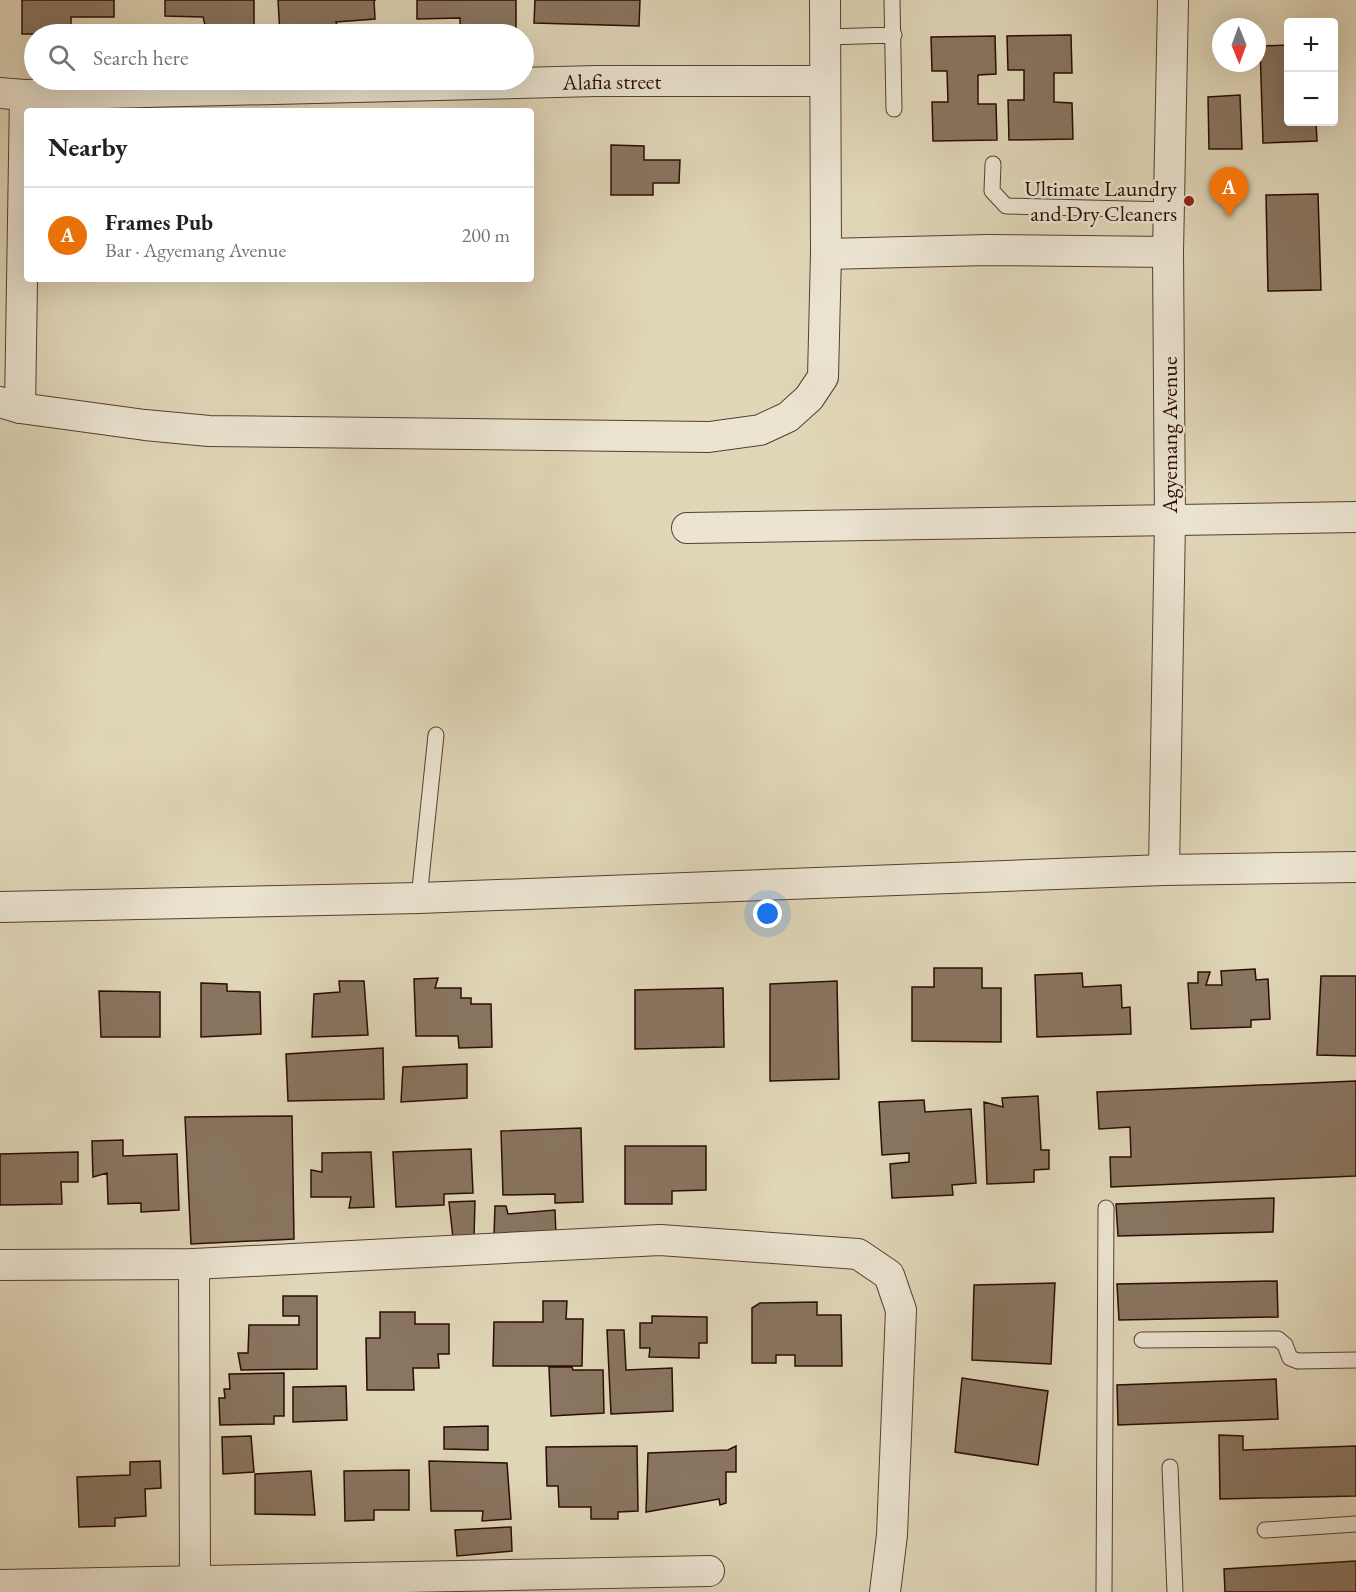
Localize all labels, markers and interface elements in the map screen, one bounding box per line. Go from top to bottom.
north arrow [1212,18,1266,72]
map controls [1284,18,1338,126]
button: + [1284,18,1338,72]
search box [24,24,534,90]
icon: search [45,41,78,74]
text: Search here [93,43,188,72]
street label: Alafia street [561,67,661,97]
button: − [1284,72,1338,126]
text: Nearby [48,130,128,164]
pin: A [1210,168,1248,217]
place label: Ultimate Laundry and Dry Cleaners [1024,174,1177,228]
marker: Ultimate Laundry and Dry Cleaners [1182,194,1196,208]
text: Frames Pub [105,208,213,237]
text: A [60,222,75,248]
text: 200 m [462,222,510,248]
text: Bar · Agyemang Avenue [105,237,286,263]
street label: Agyemang Avenue [1155,356,1184,515]
your location [753,899,782,928]

